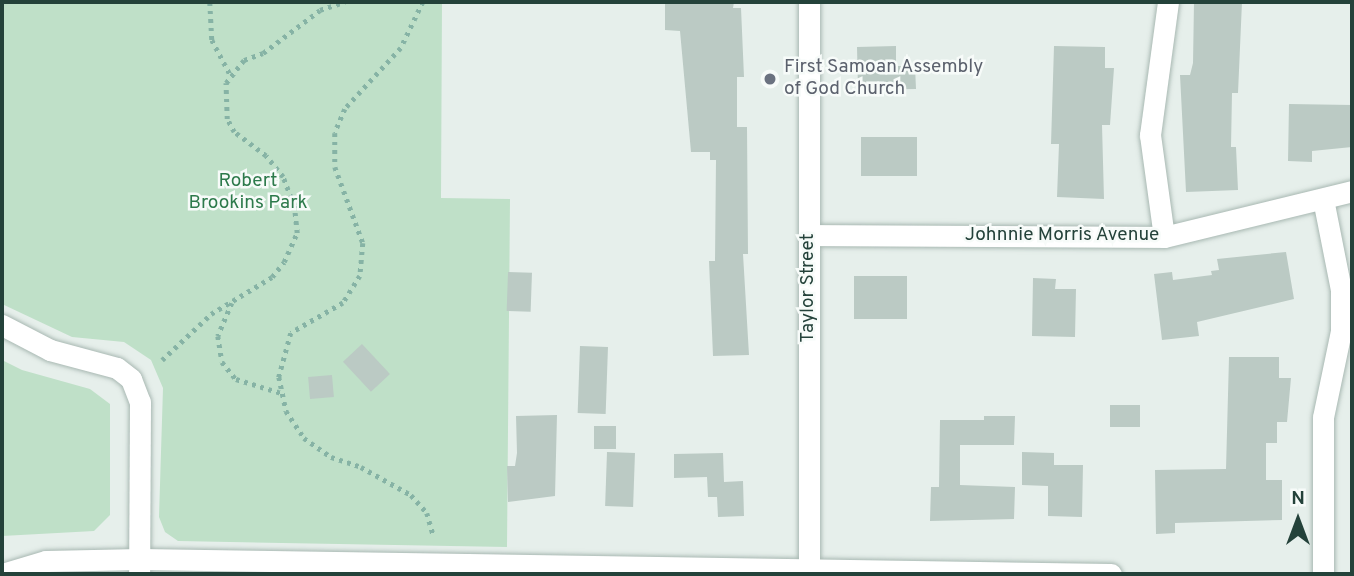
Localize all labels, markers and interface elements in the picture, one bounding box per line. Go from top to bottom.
place label: First Samoan Assembly of God Church [784,57,984,101]
marker: First Samoan Assembly of God Church [762,71,778,87]
park label: Robert Brookins Park [188,171,308,215]
street label: Johnnie Morris Avenue [964,225,1160,247]
street label: Taylor Street [798,233,820,343]
north arrow [1263,485,1333,555]
text: N [1291,487,1305,511]

